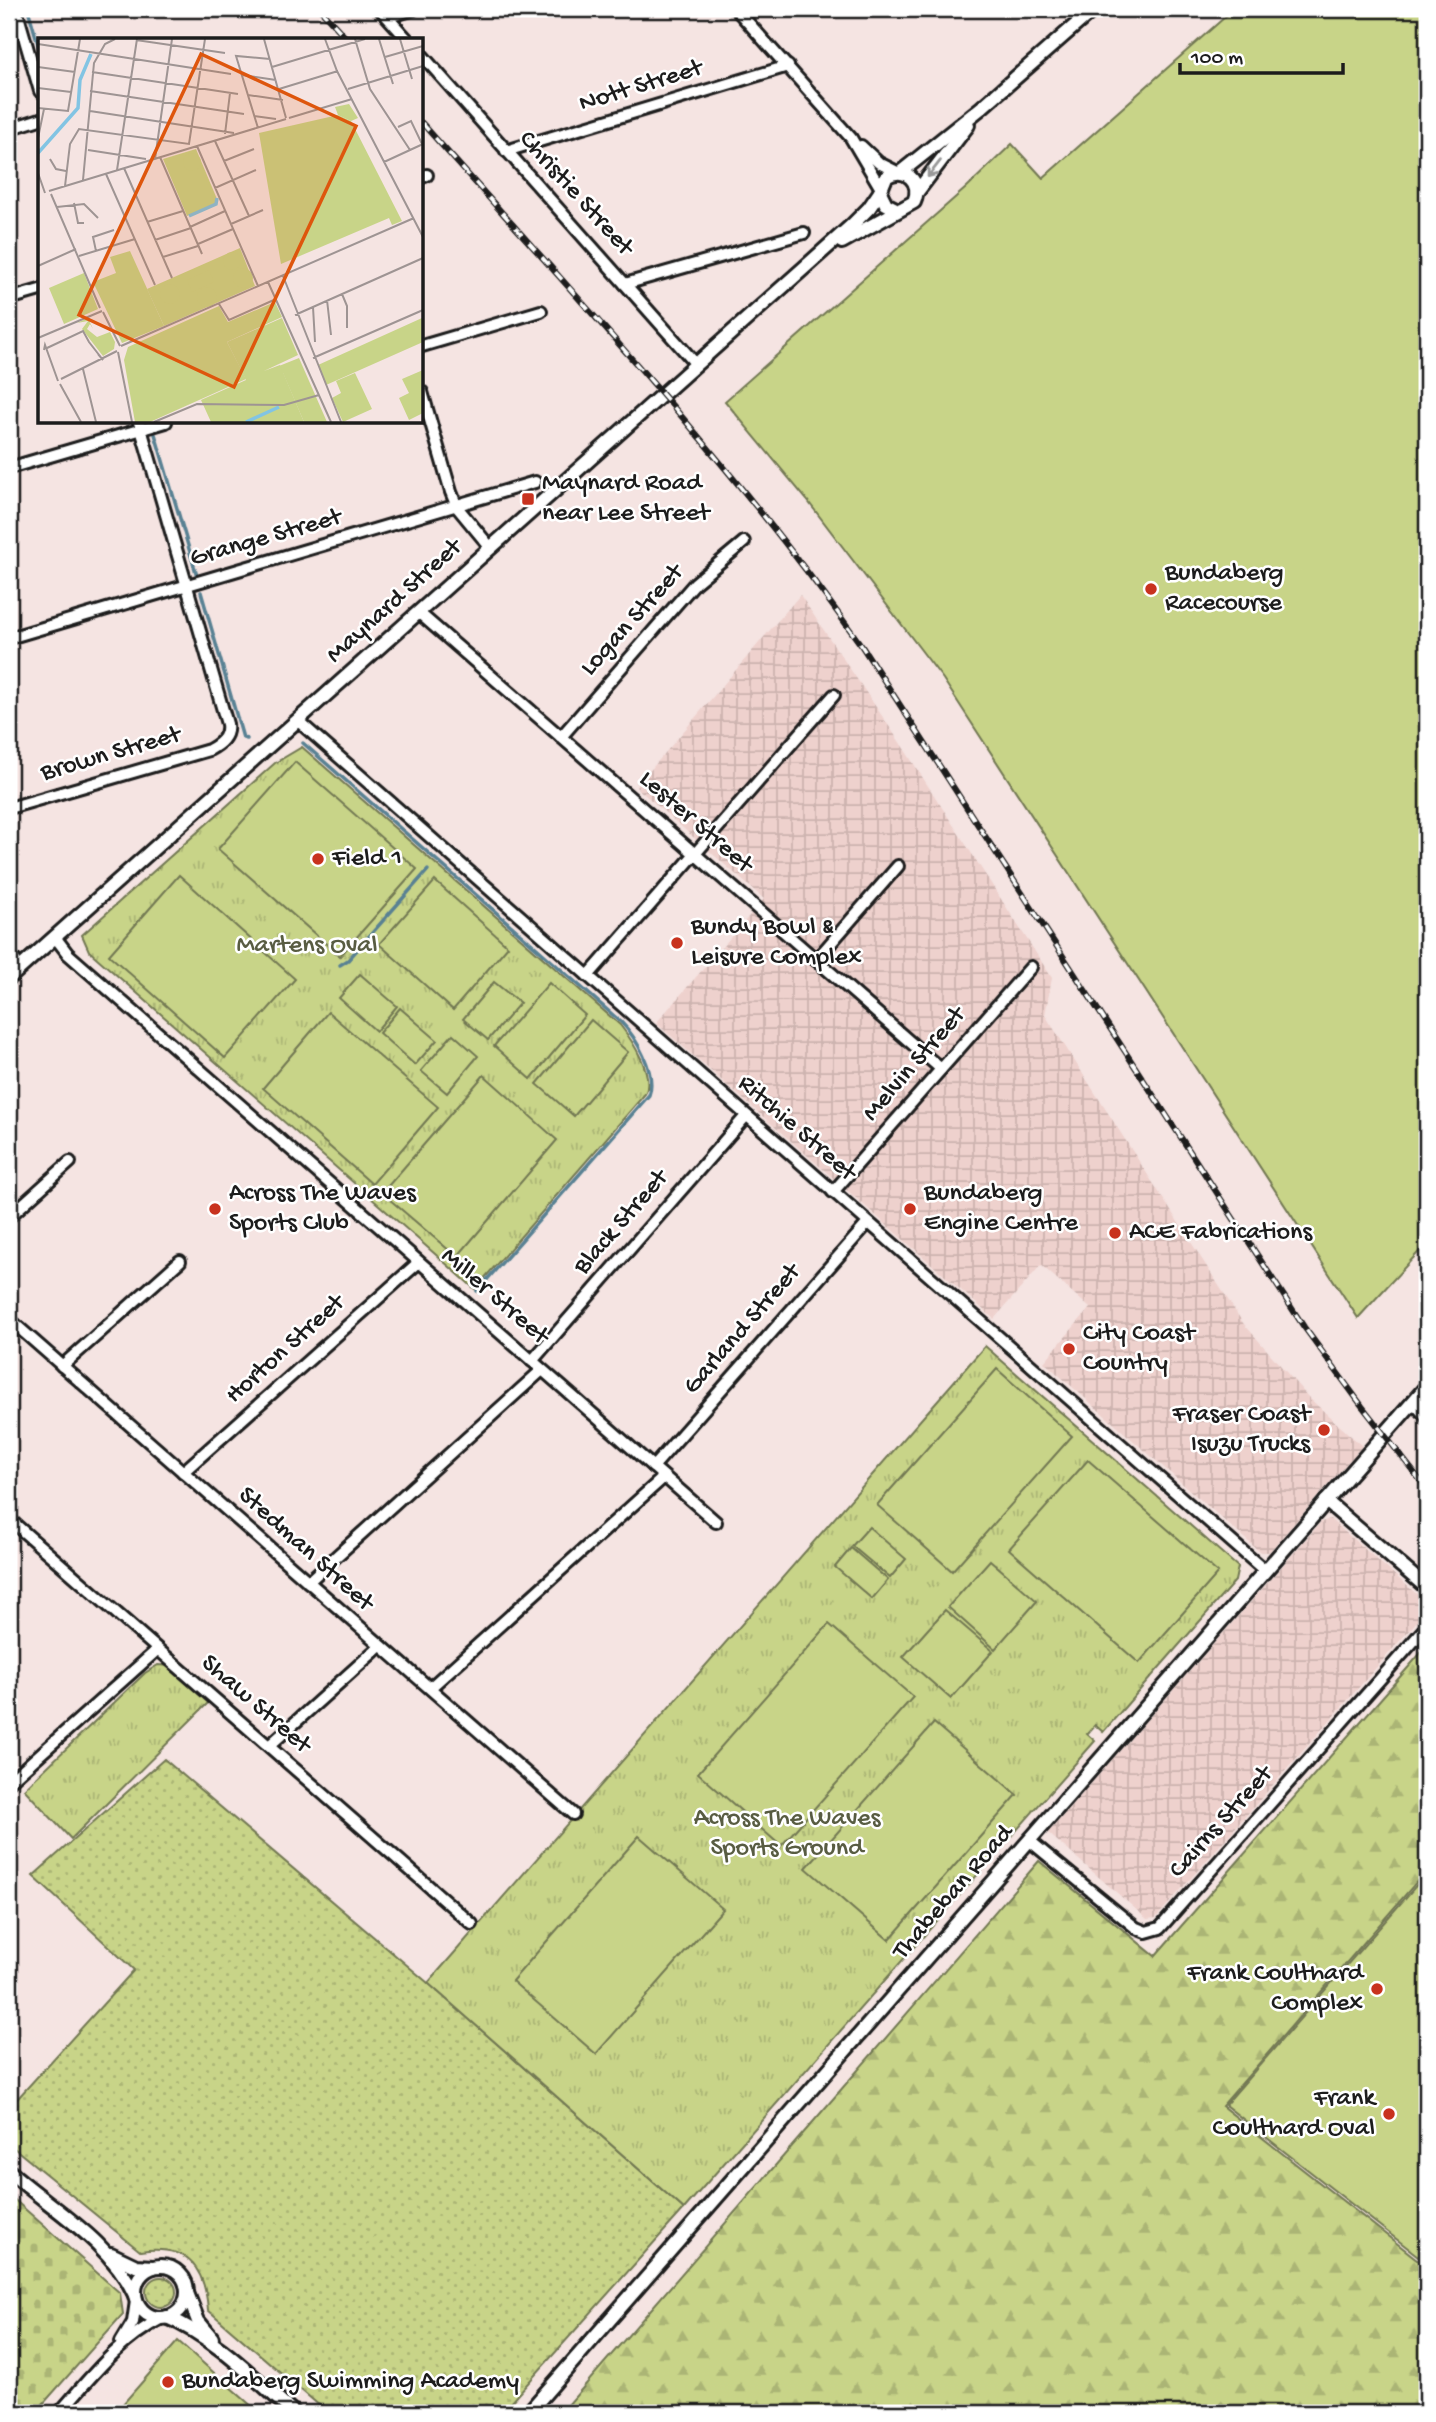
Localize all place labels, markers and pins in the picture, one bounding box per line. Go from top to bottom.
place label: Maynard Road near Lee Street [542,469,712,530]
marker: Maynard Road near Lee Street [520,491,536,507]
place label: Bundaberg Racecourse [1164,559,1284,620]
marker: Bundaberg Racecourse [1143,581,1159,597]
place label: Field 1 [331,844,402,875]
marker: Field 1 [310,851,326,867]
place label: Bundy Bowl & Leisure Complex [690,913,862,974]
marker: Bundy Bowl & Leisure Complex [669,935,685,951]
place label: Across The Waves Sports Club [229,1179,417,1240]
place label: Bundaberg Engine Centre [923,1179,1079,1240]
marker: Across The Waves Sports Club [207,1201,223,1217]
marker: Bundaberg Engine Centre [902,1201,918,1217]
place label: ACE Fabrications [1129,1218,1313,1249]
marker: ACE Fabrications [1107,1225,1123,1241]
place label: City Coast Country [1083,1319,1197,1380]
marker: City Coast Country [1061,1341,1077,1357]
place label: Fraser Coast Isuzu Trucks [1171,1400,1312,1461]
marker: Fraser Coast Isuzu Trucks [1316,1422,1332,1438]
place label: Frank Coulthard Complex [1186,1959,1365,2020]
marker: Frank Coulthard Complex [1369,1981,1385,1997]
place label: Frank Coulthard Oval [1213,2084,1377,2145]
marker: Frank Coulthard Oval [1381,2106,1397,2122]
place label: Bundaberg Swimming Academy [181,2367,519,2398]
marker: Bundaberg Swimming Academy [160,2374,176,2390]

